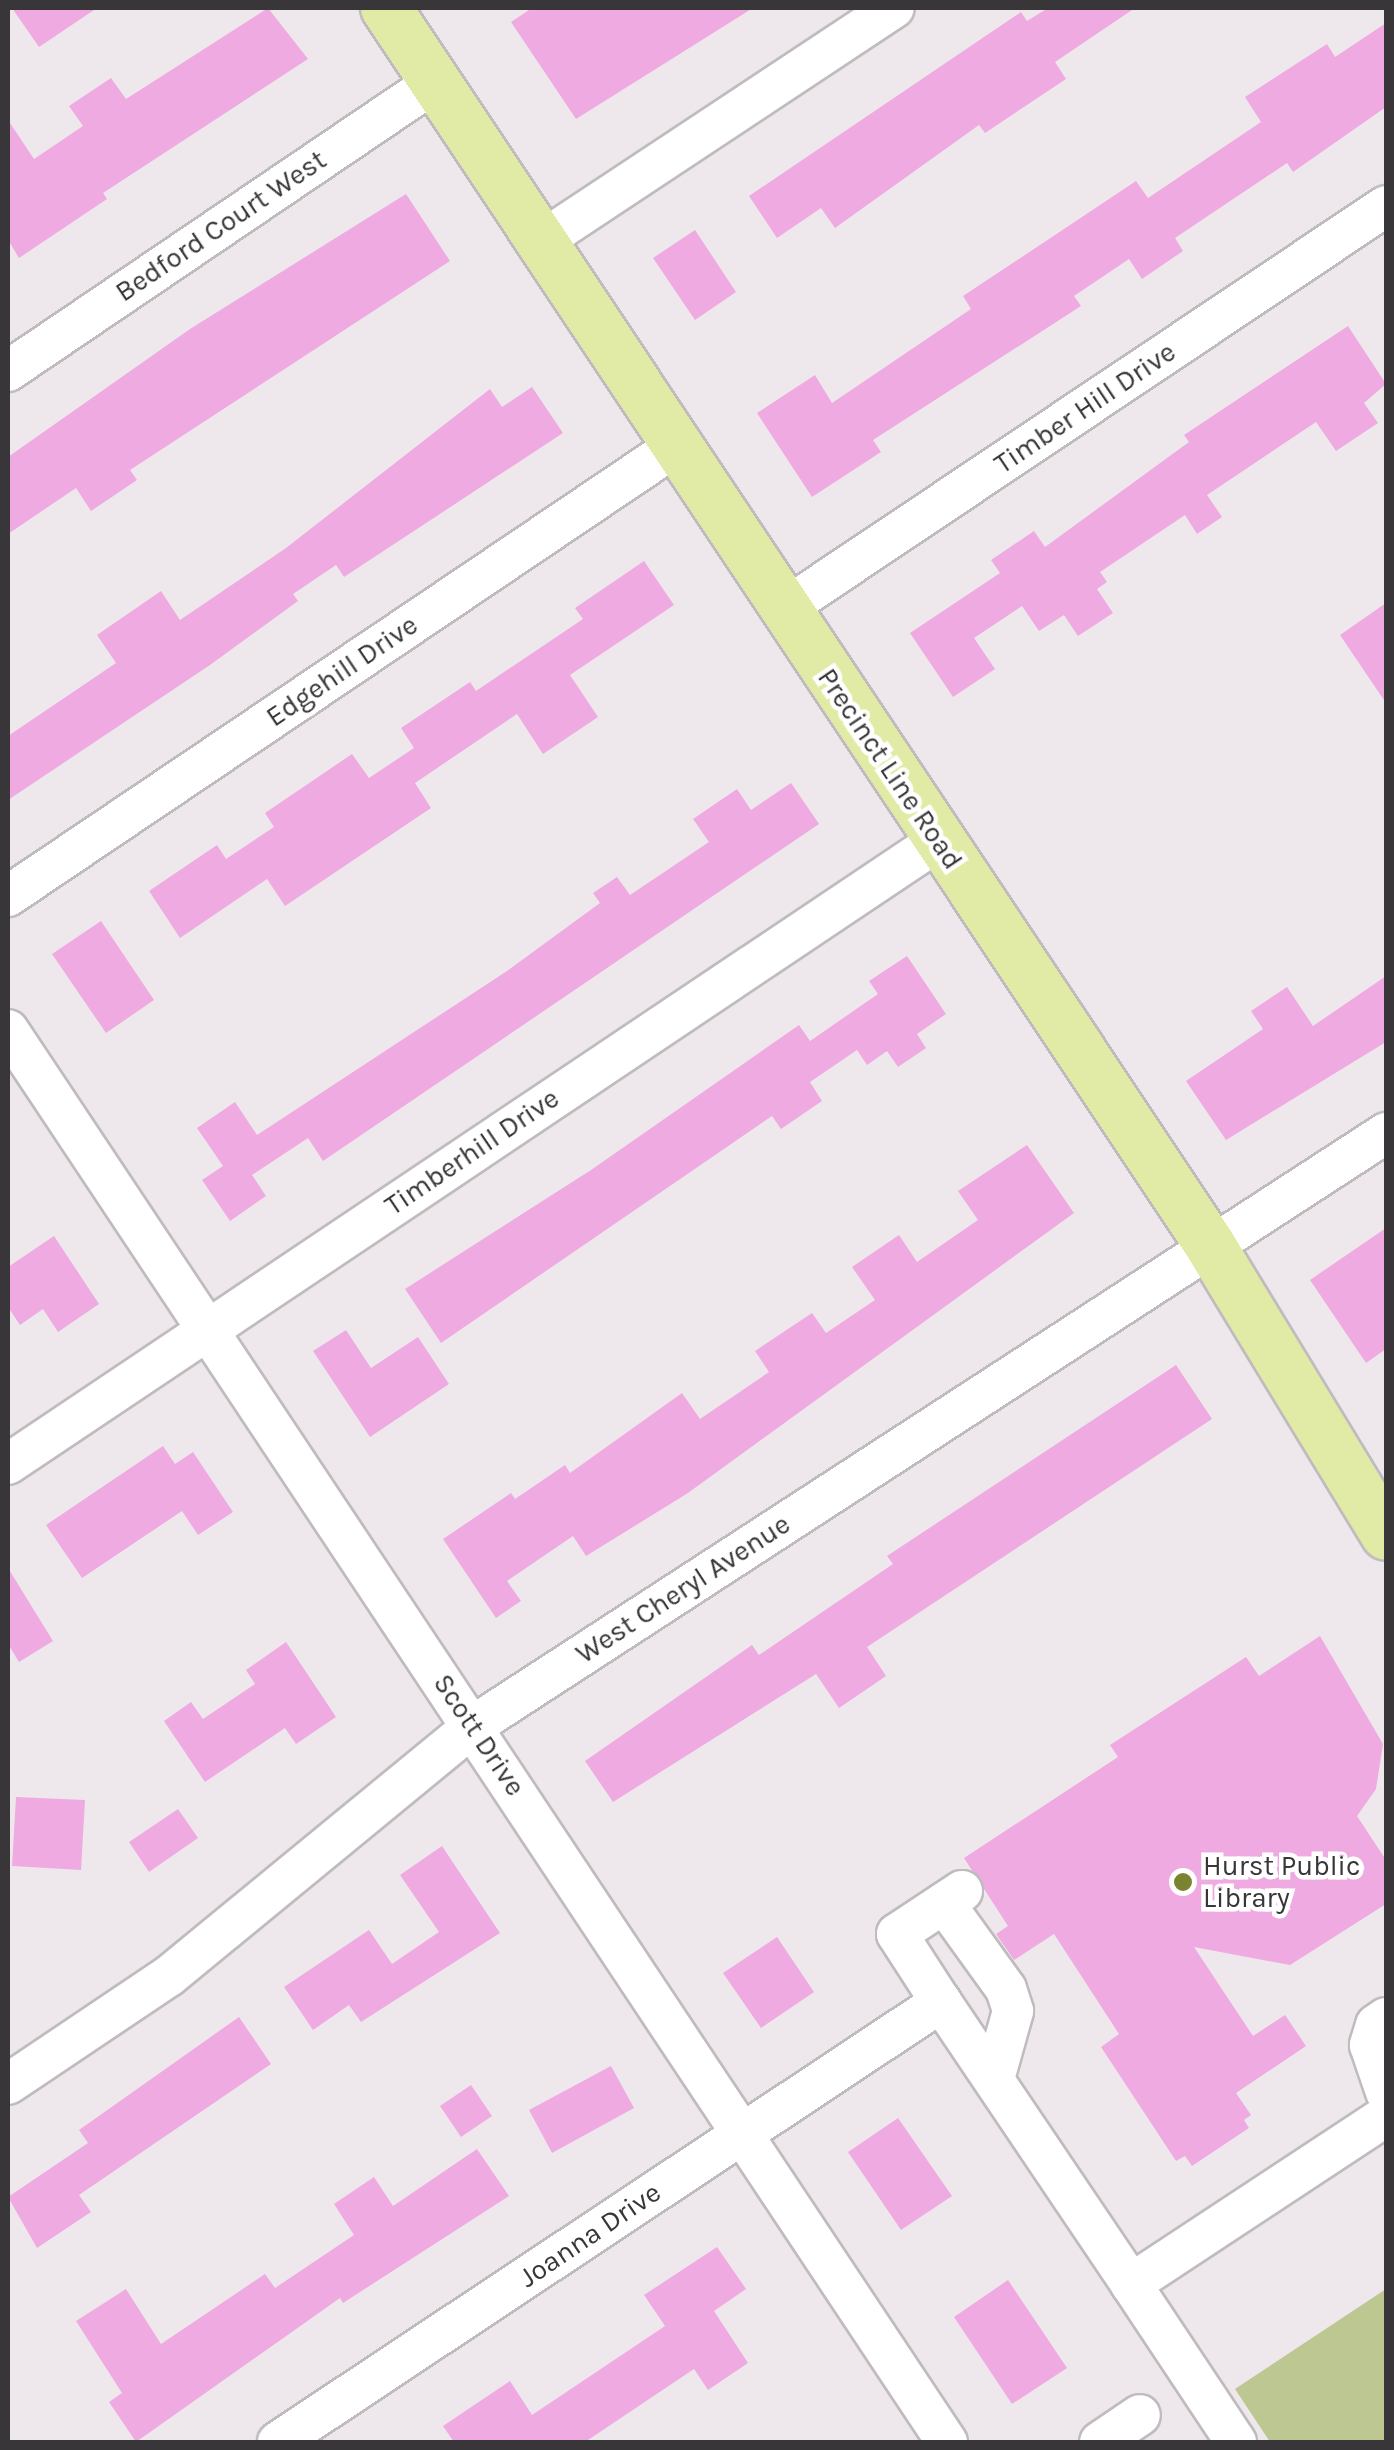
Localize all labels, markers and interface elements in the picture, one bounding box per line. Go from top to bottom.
street label: Bedford Court West [109,143,333,309]
street label: Timber Hill Drive [988,335,1182,481]
street label: Edgehill Drive [260,608,424,734]
street label: Precinct Line Road [810,662,970,876]
street label: Timberhill Drive [379,1081,565,1223]
street label: West Cheryl Avenue [570,1507,796,1671]
street label: Scott Drive [426,1668,532,1802]
place label: Hurst Public Library [1203,1849,1360,1915]
marker: Hurst Public Library [1172,1871,1194,1893]
street label: Joanna Drive [513,2175,667,2295]

